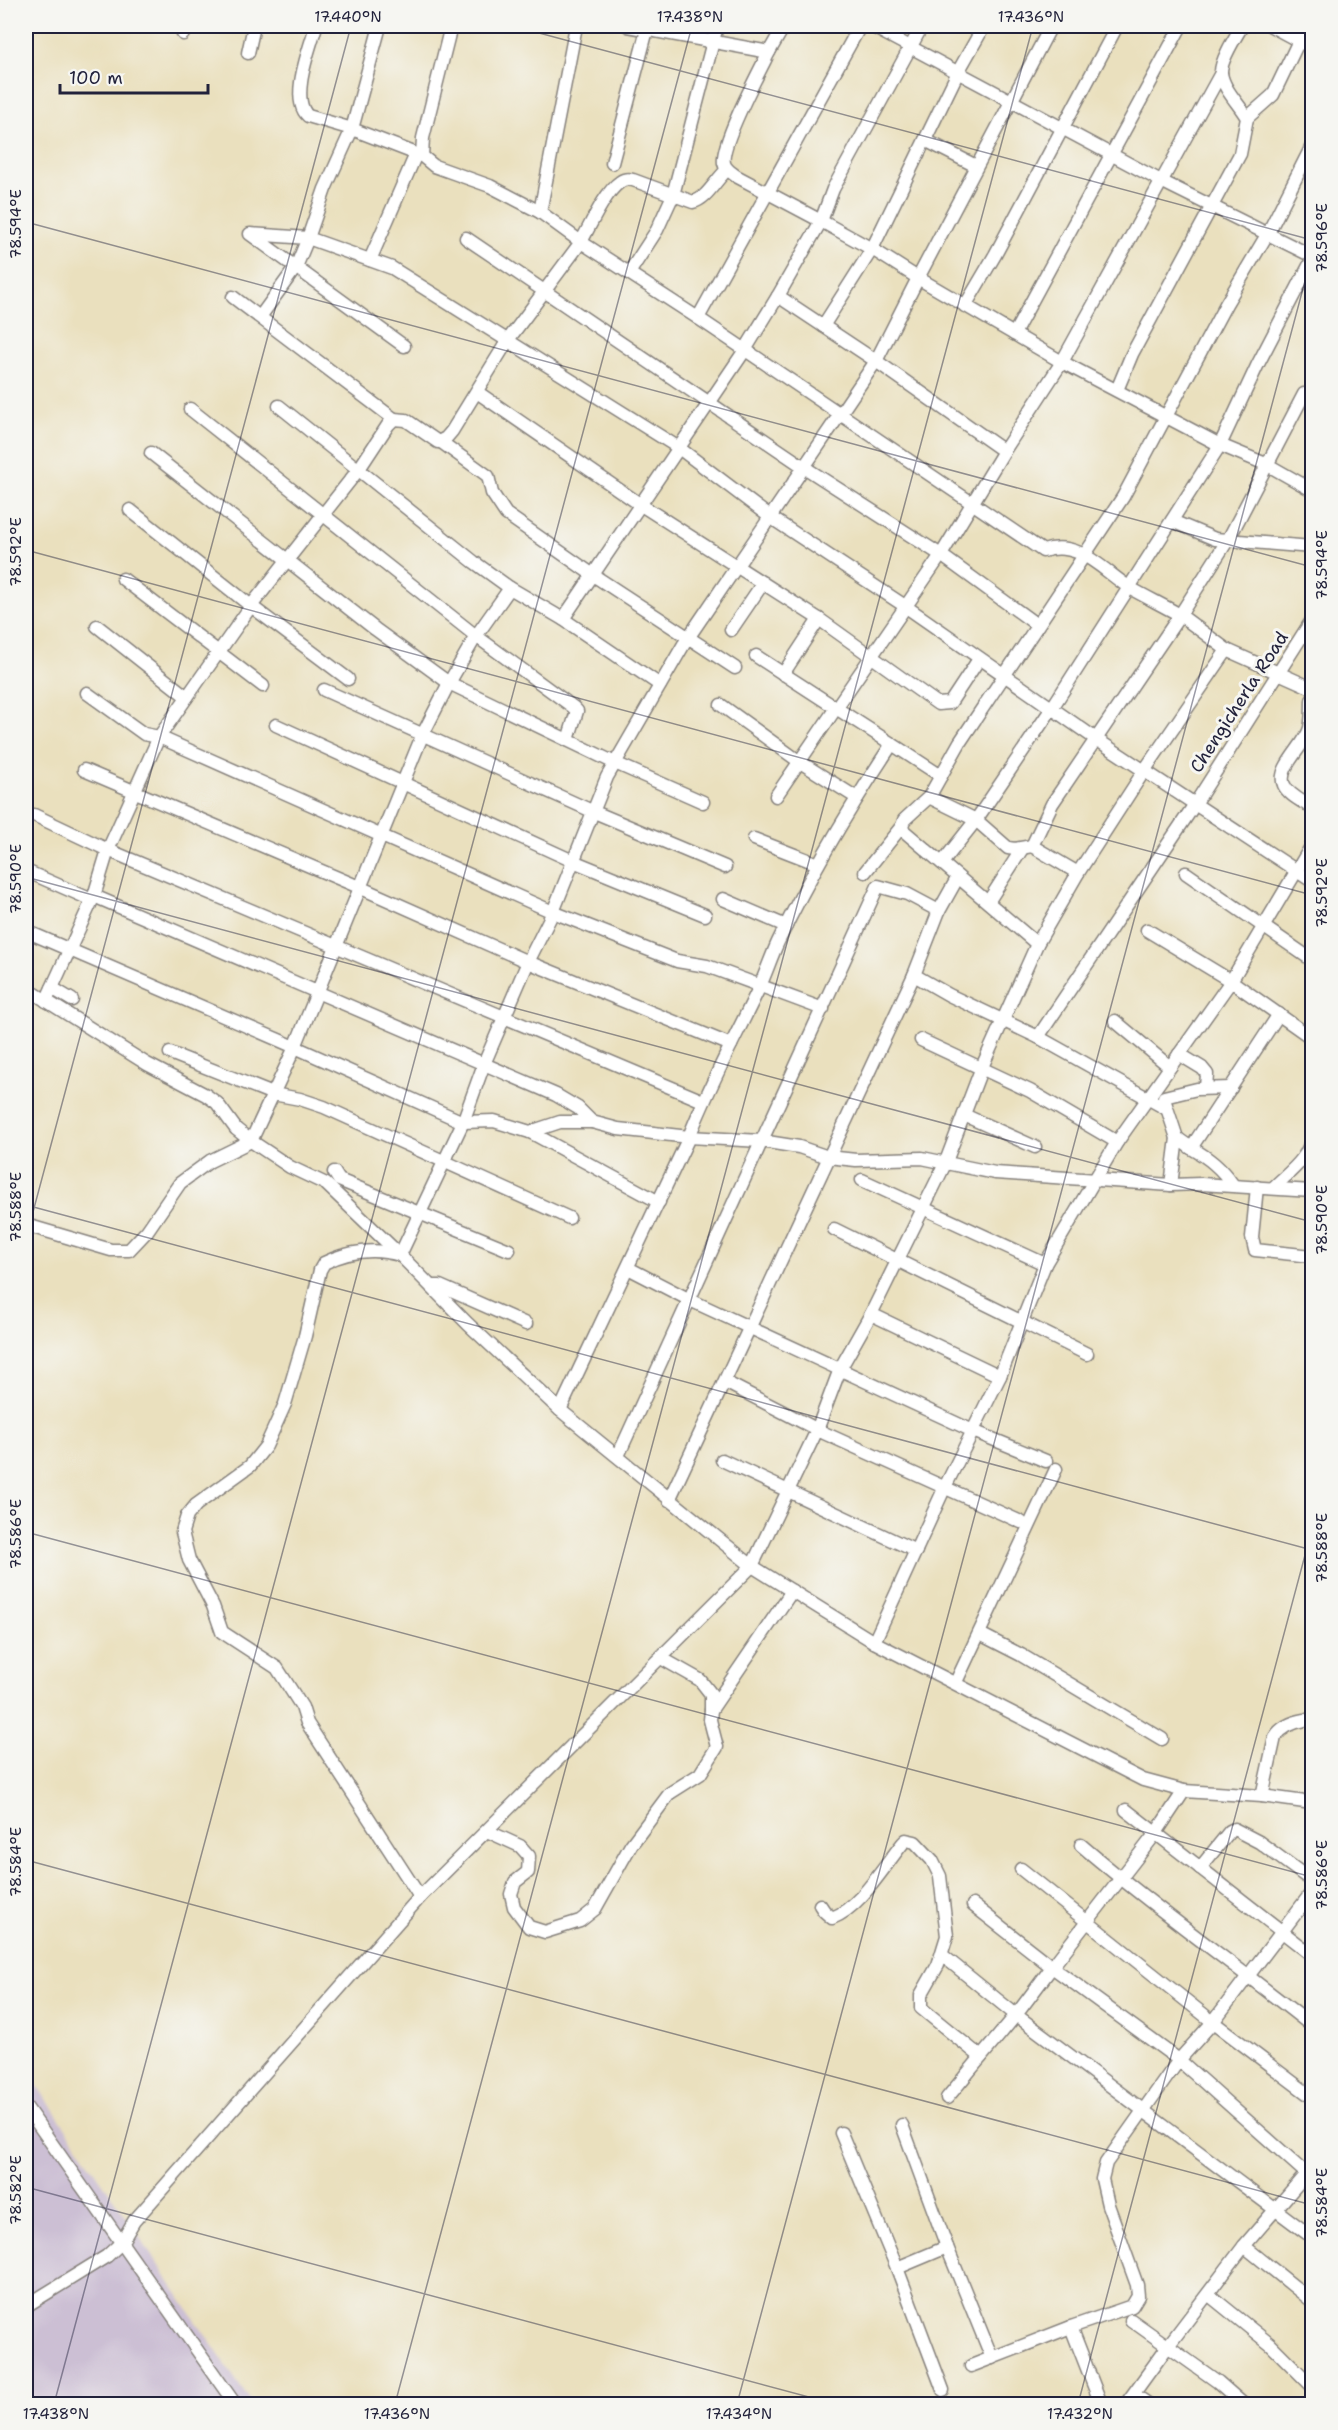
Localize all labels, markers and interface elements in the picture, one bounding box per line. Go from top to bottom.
text: 17.440°N [314,7,382,27]
text: 17.438°N [657,7,723,27]
text: 17.436°N [998,7,1064,27]
scale bar [60,57,208,95]
text: 100 m [69,66,123,90]
text: 78.594°E [6,189,26,259]
text: 78.596°E [1312,203,1332,273]
text: 78.592°E [6,517,26,587]
text: 78.594°E [1312,530,1332,600]
street label: Chengicherla Road [1184,627,1294,777]
text: 78.590°E [6,844,26,914]
text: 78.592°E [1312,858,1332,928]
text: 78.588°E [6,1172,26,1242]
text: 78.590°E [1312,1185,1332,1255]
text: 78.586°E [6,1499,26,1569]
text: 78.588°E [1312,1513,1332,1583]
text: 78.584°E [6,1827,26,1897]
text: 78.586°E [1312,1840,1332,1910]
text: 78.582°E [6,2155,26,2225]
text: 78.584°E [1312,2168,1332,2238]
text: 17.438°N [23,2404,89,2424]
text: 17.436°N [364,2404,430,2424]
text: 17.434°N [706,2404,772,2424]
text: 17.432°N [1047,2404,1113,2424]

